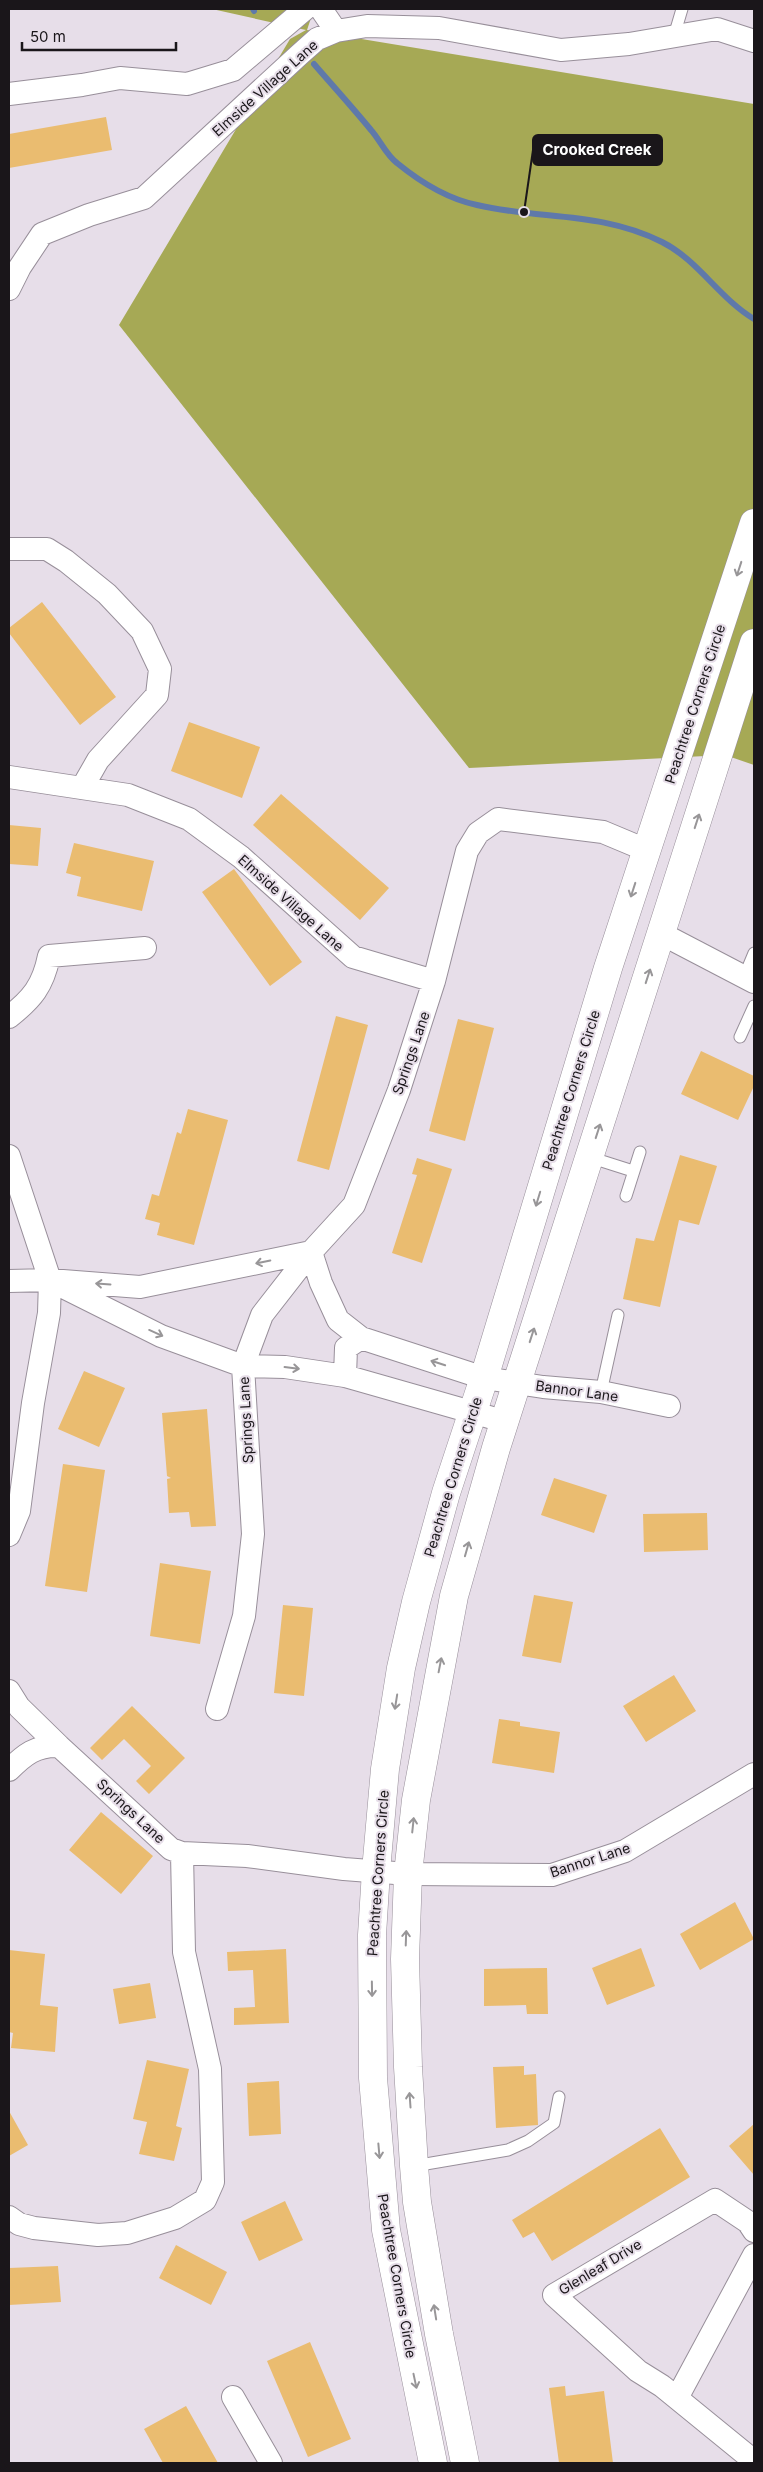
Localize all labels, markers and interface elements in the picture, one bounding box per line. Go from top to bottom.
scale bar [22,20,176,52]
text: 50 m [30,27,66,46]
street label: Elmside Village Lane [208,36,321,139]
callout: Crooked Creek [533,135,662,165]
text: Crooked Creek [543,140,652,159]
one-way arrow [734,561,744,577]
street label: Peachtree Corners Circle [661,622,728,786]
one-way arrow [693,814,702,830]
street label: Elmside Village Lane [235,851,348,954]
one-way arrow [628,881,638,897]
one-way arrow [644,969,653,984]
street label: Peachtree Corners Circle [538,1008,603,1172]
street label: Springs Lane [388,1009,433,1097]
one-way arrow [593,1123,603,1139]
one-way arrow [533,1190,543,1206]
one-way arrow [255,1258,271,1267]
one-way arrow [95,1280,111,1289]
one-way arrow [527,1328,537,1344]
one-way arrow [148,1329,163,1338]
one-way arrow [430,1357,446,1367]
one-way arrow [283,1363,299,1373]
street label: Springs Lane [235,1376,256,1464]
street label: Bannor Lane [535,1376,620,1405]
street label: Peachtree Corners Circle [420,1395,485,1559]
one-way arrow [463,1541,472,1557]
one-way arrow [436,1657,445,1673]
one-way arrow [391,1693,401,1709]
street label: Springs Lane [94,1775,169,1846]
street label: Peachtree Corners Circle [363,1789,392,1957]
one-way arrow [408,1817,418,1833]
street label: Bannor Lane [548,1839,632,1880]
one-way arrow [401,1930,411,1946]
one-way arrow [367,1980,377,1997]
one-way arrow [405,2092,415,2108]
one-way arrow [374,2143,384,2159]
street label: Peachtree Corners Circle [375,2192,420,2359]
street label: Glenleaf Drive [555,2235,644,2298]
one-way arrow [430,2305,440,2321]
one-way arrow [411,2372,421,2388]

